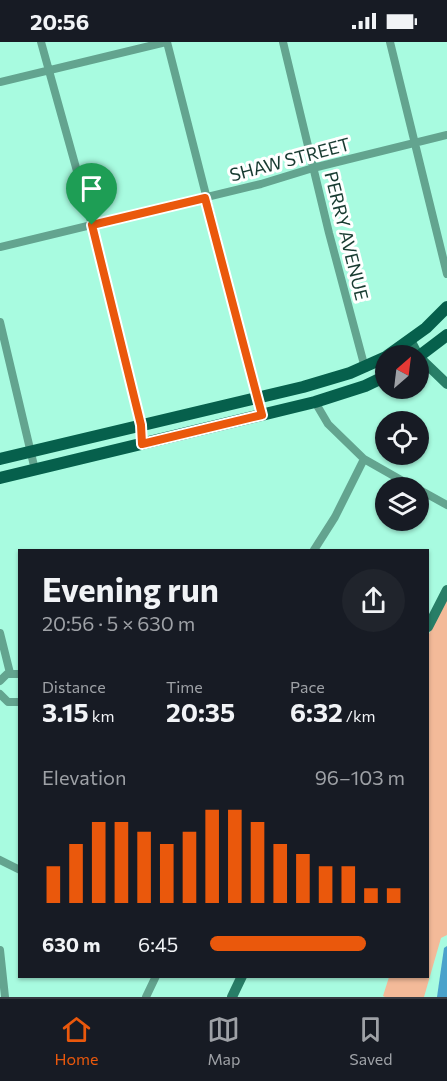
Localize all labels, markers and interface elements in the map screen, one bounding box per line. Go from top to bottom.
text: 20:56 [30,8,89,35]
street label: SHAW STREET [227,132,352,186]
pin [66,163,117,225]
street label: PERRY AVENUE [320,169,374,303]
icon: arrive [75,172,108,205]
north arrow [375,345,429,399]
map controls [375,345,429,531]
button: locate [375,411,429,465]
button: layers [375,477,429,531]
text: Evening run [42,568,219,609]
button: share [342,569,405,632]
text: 20:56 · 5 × 630 m [42,611,195,635]
text: Distance [42,677,106,696]
text: Time [166,677,203,696]
text: Pace [290,677,325,696]
text: 3.15 [42,696,89,727]
text: 20:35 [166,696,235,727]
text: 6:32 [290,696,343,727]
text: km [89,706,114,725]
text: /km [343,706,376,725]
text: Elevation [42,765,127,789]
text: 96–103 m [315,765,405,789]
text: 630 m [42,932,100,956]
text: 6:45 [138,932,178,956]
tab: Home [54,1013,98,1068]
tab: Map [207,1013,240,1068]
tab: Saved [349,1013,393,1068]

